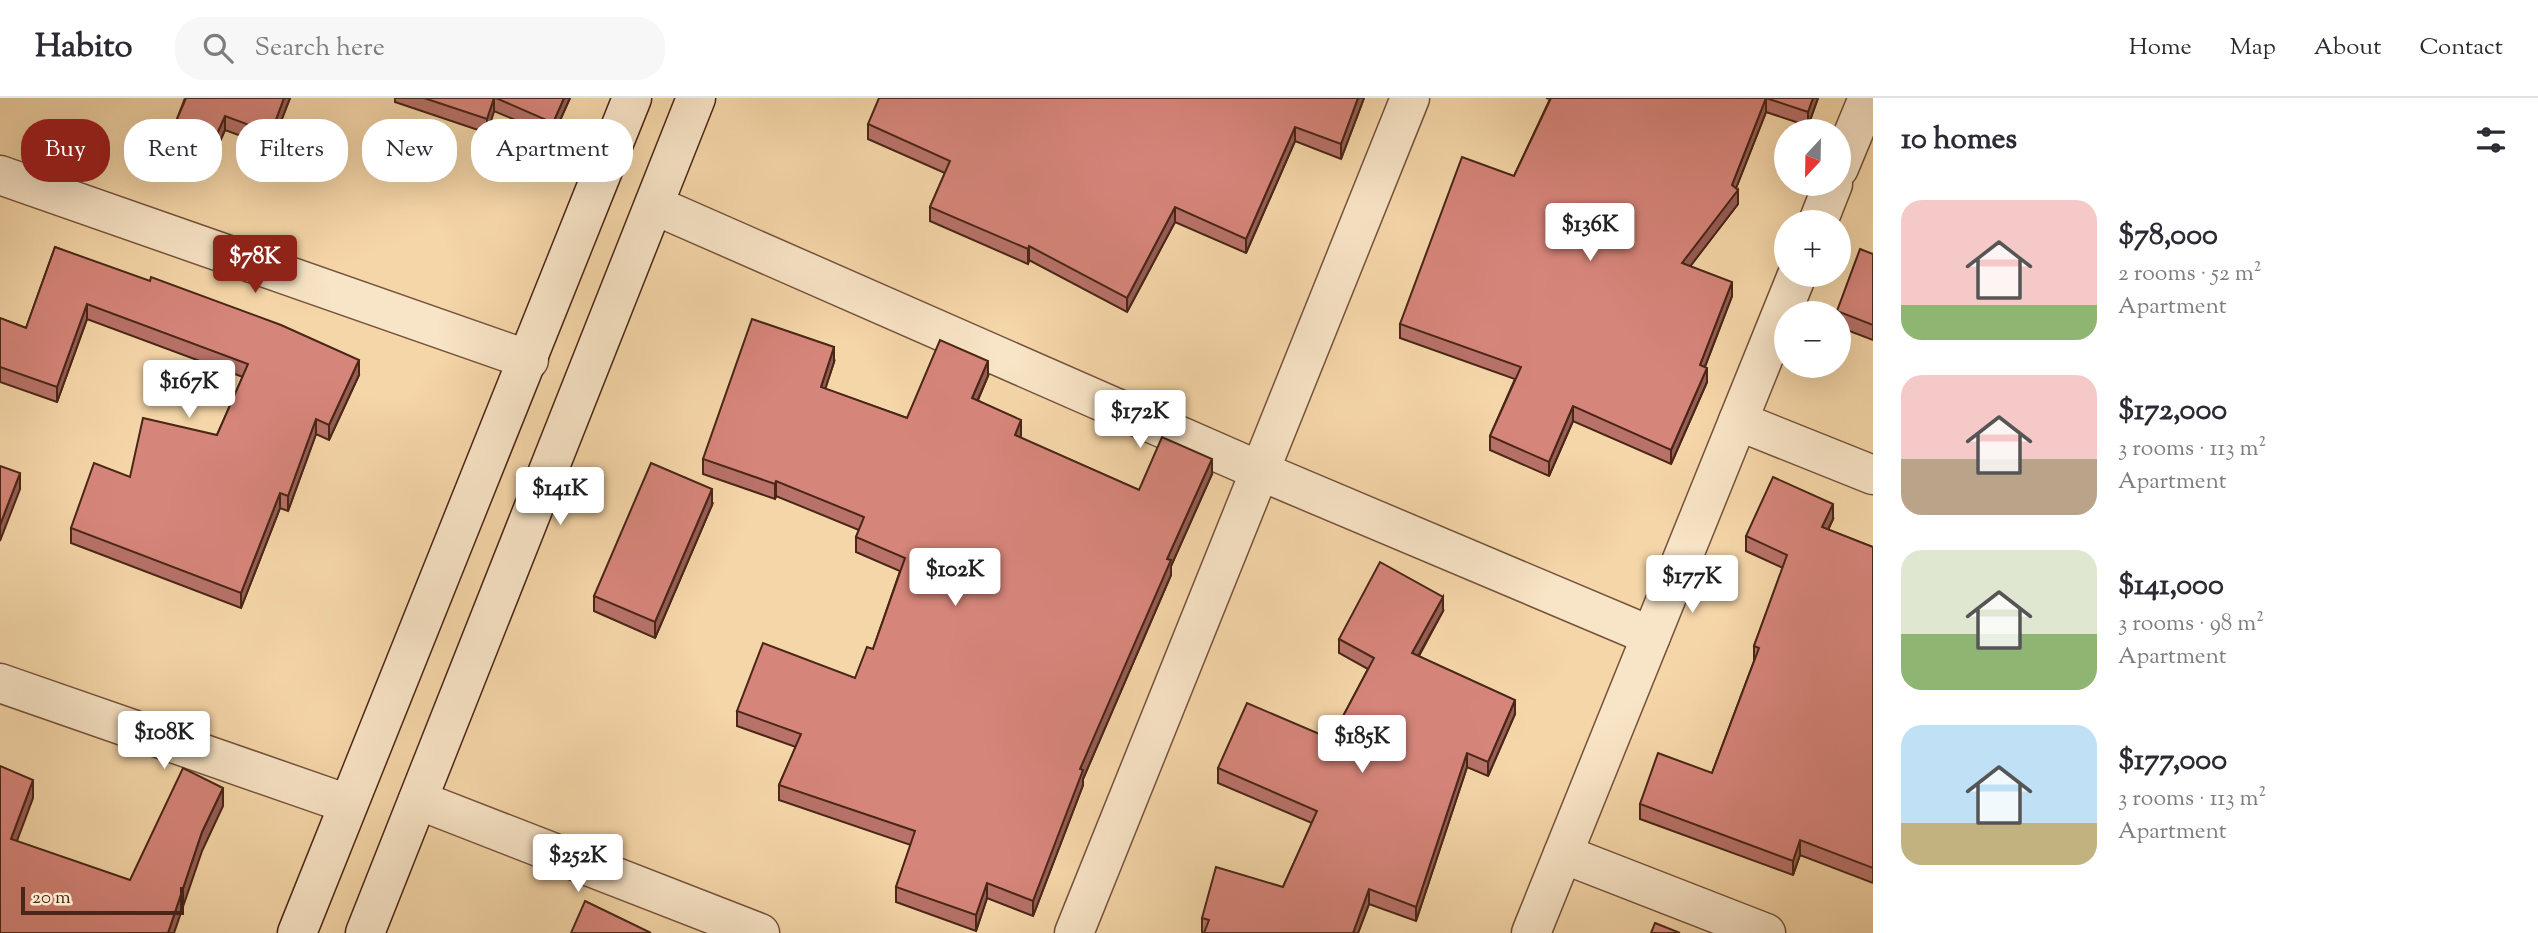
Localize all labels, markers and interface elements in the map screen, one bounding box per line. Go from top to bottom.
search box [175,17,665,80]
text: Habito [35,24,133,72]
icon: search [199,29,237,67]
text: Search here [255,30,385,67]
text: Home [2129,31,2192,65]
text: Map [2230,31,2276,65]
text: About [2314,31,2381,65]
text: Contact [2419,31,2503,65]
chip: Buy [21,119,110,182]
chip: Rent [124,119,222,182]
chip: Filters [236,119,348,182]
chip: New [362,119,457,182]
chip: Apartment [471,119,633,182]
north arrow [1774,119,1852,196]
map controls [1774,119,1851,378]
text: 10 homes [1901,119,2017,162]
icon: filters [2472,121,2510,159]
pin: $136K [1541,204,1639,263]
text: $136K [1561,209,1619,242]
button: + [1774,210,1851,287]
text: $78,000 [2118,215,2218,258]
icon: home [1957,228,2041,312]
pin: $78K [214,236,296,295]
text: $78K [229,241,281,274]
text: 2 rooms · 52 m² [2118,258,2261,291]
text: Apartment [2118,291,2227,324]
button: − [1774,301,1851,378]
pin: $167K [140,360,238,420]
text: $167K [159,366,219,399]
pin: $172K [1091,390,1189,450]
text: $172,000 [2118,390,2227,433]
text: $172K [1111,396,1169,429]
icon: home [1957,403,2041,487]
text: 3 rooms · 113 m² [2118,433,2266,466]
text: Apartment [2118,466,2227,499]
pin: $141K [511,468,609,527]
text: $141K [532,473,588,506]
pin: $102K [906,548,1004,608]
text: $102K [925,554,985,587]
pin: $177K [1643,556,1741,615]
text: $177K [1662,561,1722,594]
text: $141,000 [2118,565,2224,608]
icon: home [1957,578,2041,662]
text: 3 rooms · 98 m² [2118,608,2264,641]
text: Apartment [2118,641,2227,674]
pin: $108K [115,712,213,771]
pin: $185K [1313,716,1411,775]
text: $108K [134,717,194,750]
text: $185K [1334,721,1390,754]
text: $177,000 [2118,740,2227,783]
icon: home [1957,753,2041,837]
text: 3 rooms · 113 m² [2118,783,2266,816]
text: Apartment [2118,816,2227,849]
pin: $252K [529,834,627,894]
text: $252K [549,840,607,873]
scale bar [21,884,184,916]
text: 20 m [32,885,71,912]

